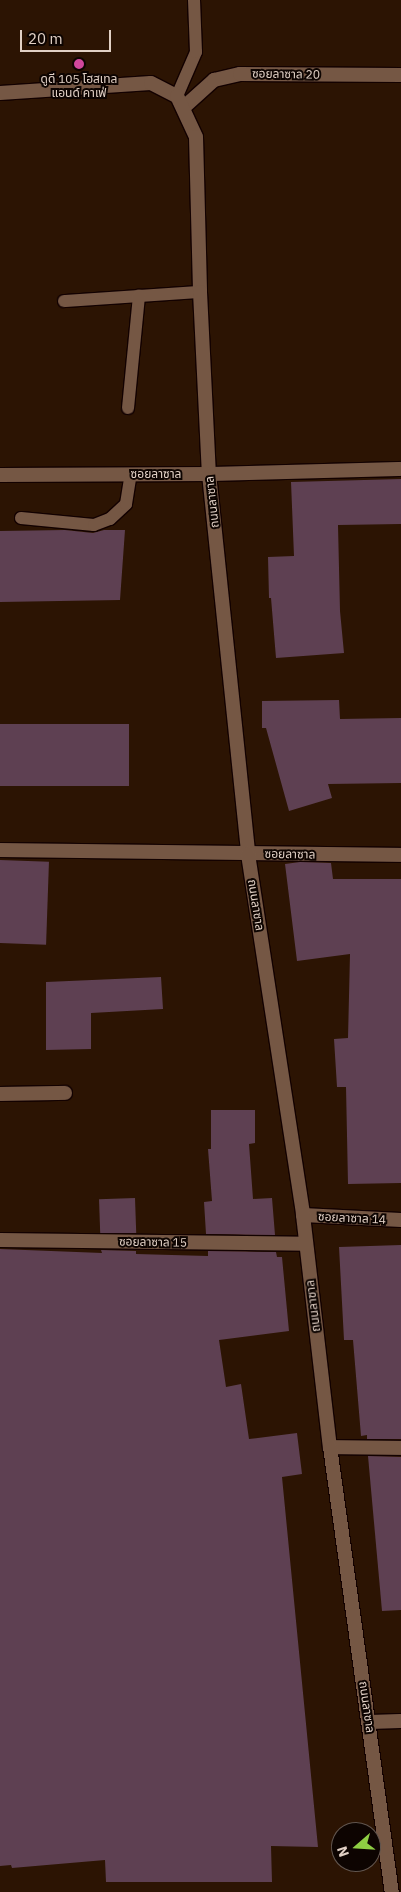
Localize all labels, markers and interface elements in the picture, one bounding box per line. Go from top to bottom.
scale bar [22,20,114,52]
text: 20 m [28,29,63,48]
marker: ดูดี 105 โฮสเทล แอนด์ คาเฟ่ [73,58,85,70]
street label: ซอยลาซาล 20 [252,66,320,82]
place label: ดูดี 105 โฮสเทล แอนด์ คาเฟ่ [41,72,117,100]
street label: ซอยลาซาล [131,467,181,481]
street label: ถนนลาซาล [202,475,222,529]
street label: ซอยลาซาล [264,846,316,862]
street label: ถนนลาซาล [245,878,267,932]
street label: ซอยลาซาล 14 [318,1209,386,1227]
street label: ซอยลาซาล 15 [119,1234,187,1250]
street label: ถนนลาซาล [303,1279,323,1333]
street label: ถนนลาซาล [356,1680,378,1734]
north arrow [331,1822,381,1872]
text: N [333,1844,353,1859]

